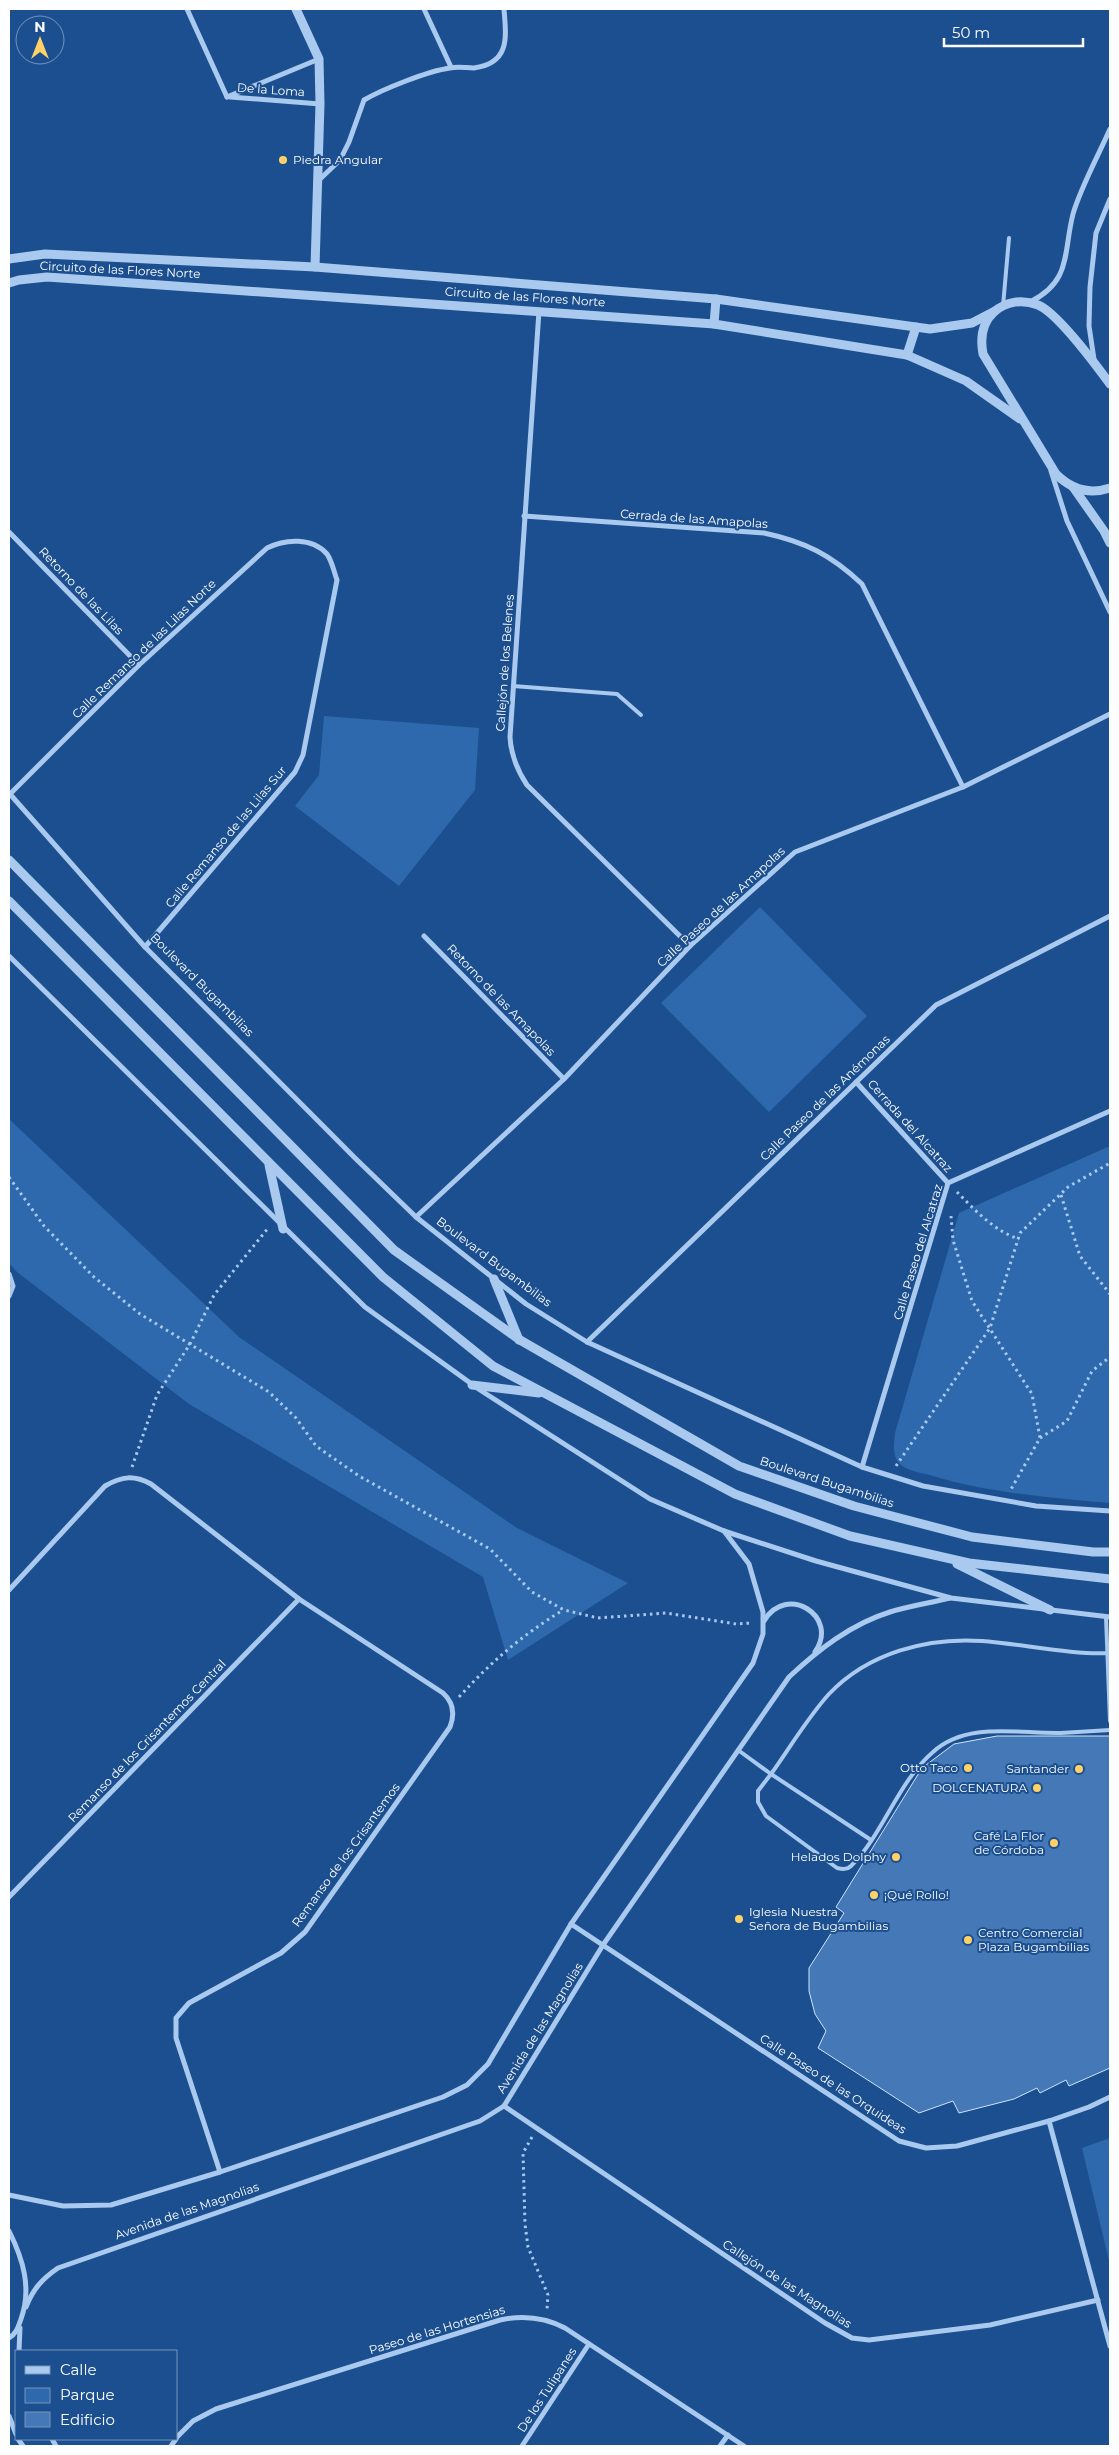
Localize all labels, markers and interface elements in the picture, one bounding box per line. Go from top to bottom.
north arrow [15,15,65,65]
scale bar [944,15,1083,47]
text: N [34,18,46,36]
text: 50 m [952,23,990,42]
street label: De la Loma [237,80,306,99]
place label: Piedra Angular [293,152,383,167]
marker: Piedra Angular [277,154,289,166]
street label: Circuito de las Flores Norte [39,258,201,281]
street label: Circuito de las Flores Norte [444,283,606,310]
street label: Cerrada de las Amapolas [620,506,769,531]
street label: Retorno de las Lilas [36,544,127,638]
street label: Calle Remanso de las Lilas Norte [69,576,219,722]
street label: Callejón de los Belenes [492,594,517,732]
street label: Calle Remanso de las Lilas Sur [162,763,289,911]
street label: Calle Paseo de las Amapolas [653,843,788,970]
street label: Boulevard Bugambilias [147,930,257,1040]
street label: Retorno de las Amapolas [444,941,559,1059]
street label: Calle Paseo de las Anémonas [757,1031,893,1164]
street label: Cerrada del Alcatraz [865,1076,956,1175]
street label: Calle Paseo del Alcatraz [890,1182,945,1322]
street label: Boulevard Bugambilias [434,1213,555,1310]
street label: Boulevard Bugambilias [758,1453,896,1510]
street label: Remanso de los Crisantemos Central [65,1656,229,1825]
place label: Otto Taco [900,1760,958,1775]
place label: Santander [1006,1761,1069,1776]
marker: Otto Taco [962,1762,974,1774]
marker: Santander [1073,1763,1085,1775]
street label: Remanso de los Crisantemos [288,1780,403,1930]
place label: DOLCENATURA [932,1780,1027,1795]
marker: DOLCENATURA [1031,1782,1043,1794]
place label: Café La Flor de Córdoba [974,1828,1044,1857]
marker: Café La Flor de Córdoba [1048,1837,1060,1849]
place label: Helados Dolphy [791,1849,886,1864]
marker: Helados Dolphy [890,1851,902,1863]
place label: ¡Qué Rollo! [884,1887,949,1902]
marker: ¡Qué Rollo! [868,1889,880,1901]
place label: Iglesia Nuestra Señora de Bugambilias [749,1904,888,1933]
marker: Iglesia Nuestra Señora de Bugambilias [733,1913,745,1925]
place label: Centro Comercial Plaza Bugambilias [978,1925,1089,1954]
marker: Centro Comercial Plaza Bugambilias [962,1934,974,1946]
street label: Avenida de las Magnolias [493,1960,586,2096]
street label: Calle Paseo de las Orquideas [757,2031,910,2137]
street label: Avenida de las Magnolias [113,2179,261,2242]
street label: Callejón de las Magnolias [720,2236,855,2331]
street label: Paseo de las Hortensias [367,2302,507,2357]
street label: De los Tulipanes [514,2345,580,2435]
legend [15,2350,178,2440]
text: Calle [60,2360,97,2379]
text: Parque [60,2385,115,2404]
text: Edificio [60,2410,115,2429]

